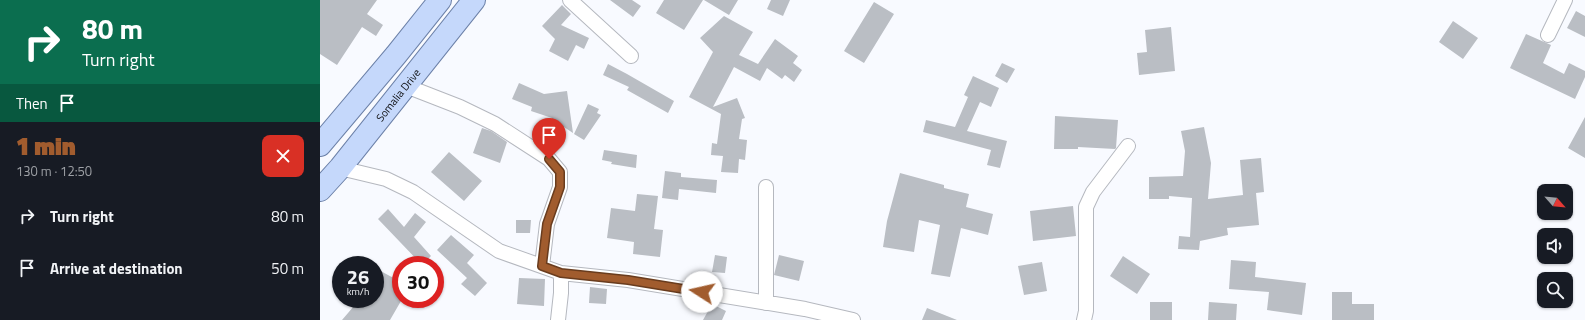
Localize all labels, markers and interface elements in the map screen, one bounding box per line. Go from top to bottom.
text: 80 m [82,7,143,50]
icon: right [16,16,68,68]
text: Turn right [82,46,155,73]
street label: Somalia Drive [372,65,424,125]
text: Then [16,92,48,115]
icon: arrive [56,92,78,114]
pin [532,118,566,159]
icon: arrive [538,124,560,146]
text: 1 min [16,128,76,164]
button: close [262,135,304,177]
text: 130 m · 12:50 [16,161,92,181]
north arrow [1537,184,1573,220]
map controls [1537,184,1573,308]
icon: right [16,205,38,227]
text: Turn right [50,205,114,228]
text: 80 m [271,205,304,228]
button: sound [1537,228,1573,264]
speed limit sign: 30 [392,256,444,308]
icon: arrive [16,257,38,279]
text: Arrive at destination [50,257,183,280]
text: 50 m [271,257,304,280]
text: 26 [347,261,369,292]
position arrow [681,271,723,313]
button: search [1537,272,1573,308]
text: km/h [347,284,369,299]

